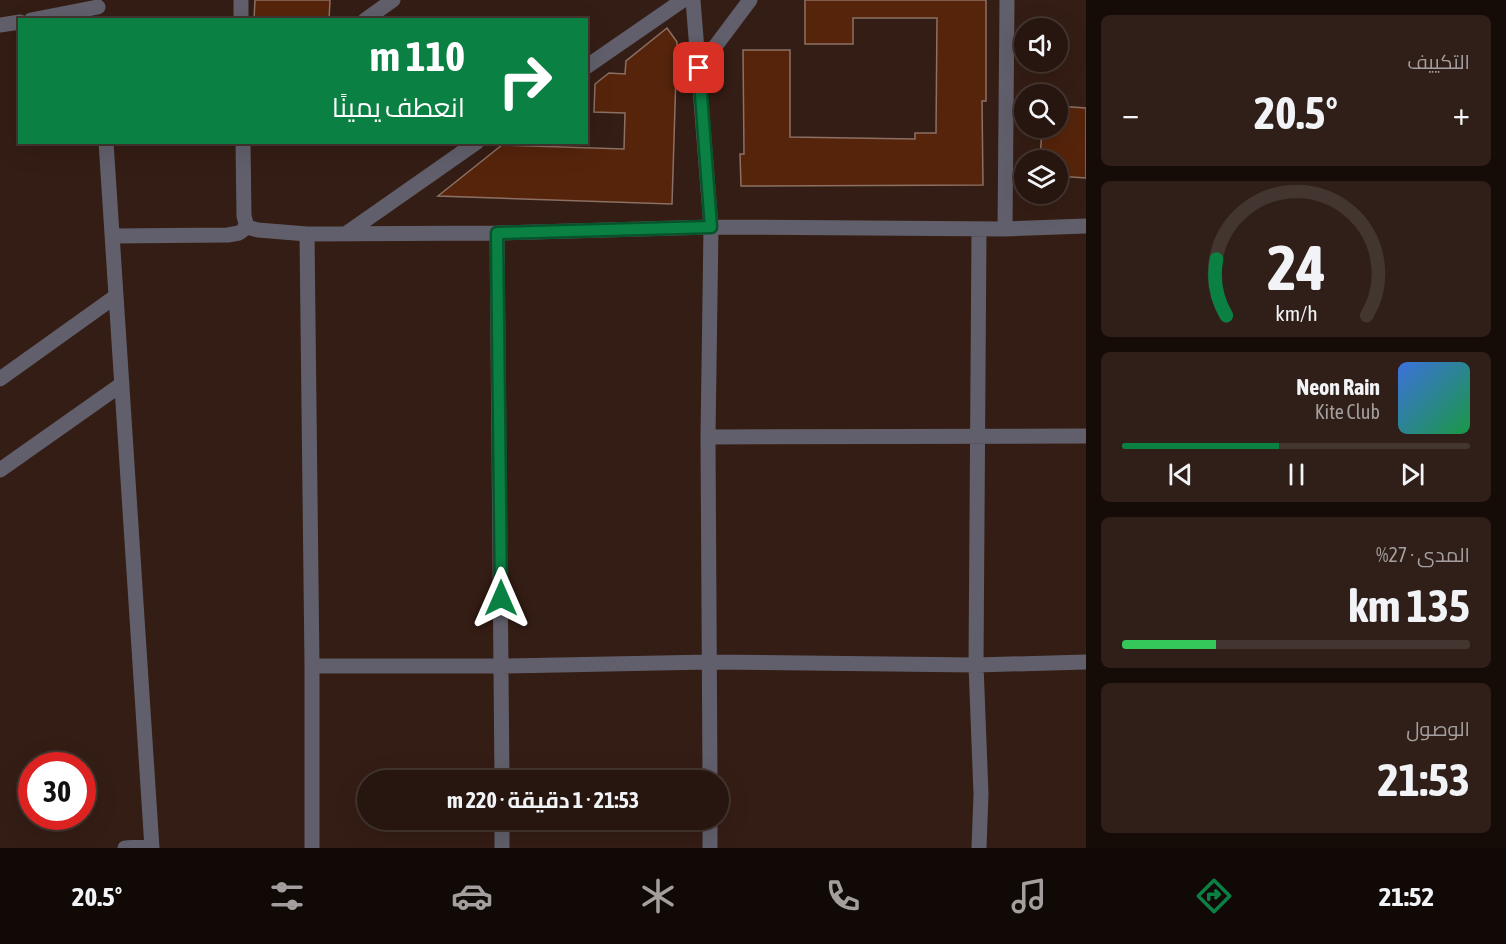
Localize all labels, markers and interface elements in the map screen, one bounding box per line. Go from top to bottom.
map controls [1014,18,1068,204]
button: sound [1014,18,1068,72]
text: 110 m [370,32,465,80]
icon: right [486,42,564,120]
pin [673,42,724,93]
text: التكييف [1407,50,1470,73]
icon: arrive [682,51,715,84]
button: search [1014,84,1068,138]
text: 20.5° [1254,87,1338,139]
text: انعطف يمينًا [332,92,465,123]
text: − [1122,94,1139,132]
text: + [1453,94,1470,132]
button: layers [1014,150,1068,204]
text: 24 [1267,232,1325,303]
text: km/h [1275,301,1317,326]
text: Neon Rain [1296,374,1380,400]
text: Kite Club [1315,400,1380,423]
icon: previous [1164,458,1197,491]
icon: pause [1280,458,1313,491]
icon: next [1396,458,1429,491]
text: المدى · 27% [1376,543,1470,566]
position arrow [469,566,533,630]
text: 135 km [1348,580,1470,632]
text: الوصول [1406,717,1470,740]
speed limit sign: 30 [18,752,96,830]
text: 21:53 [1377,754,1470,806]
text: 21:53 · 1 دقيقة · 220 m [447,787,639,813]
icon: filters [266,875,308,917]
icon: car [451,875,493,917]
icon: climate [637,875,679,917]
icon: phone [822,875,864,917]
icon: music [1008,875,1050,917]
icon: directions [1193,875,1235,917]
text: 20.5° [72,881,122,912]
text: 21:52 [1379,881,1434,912]

